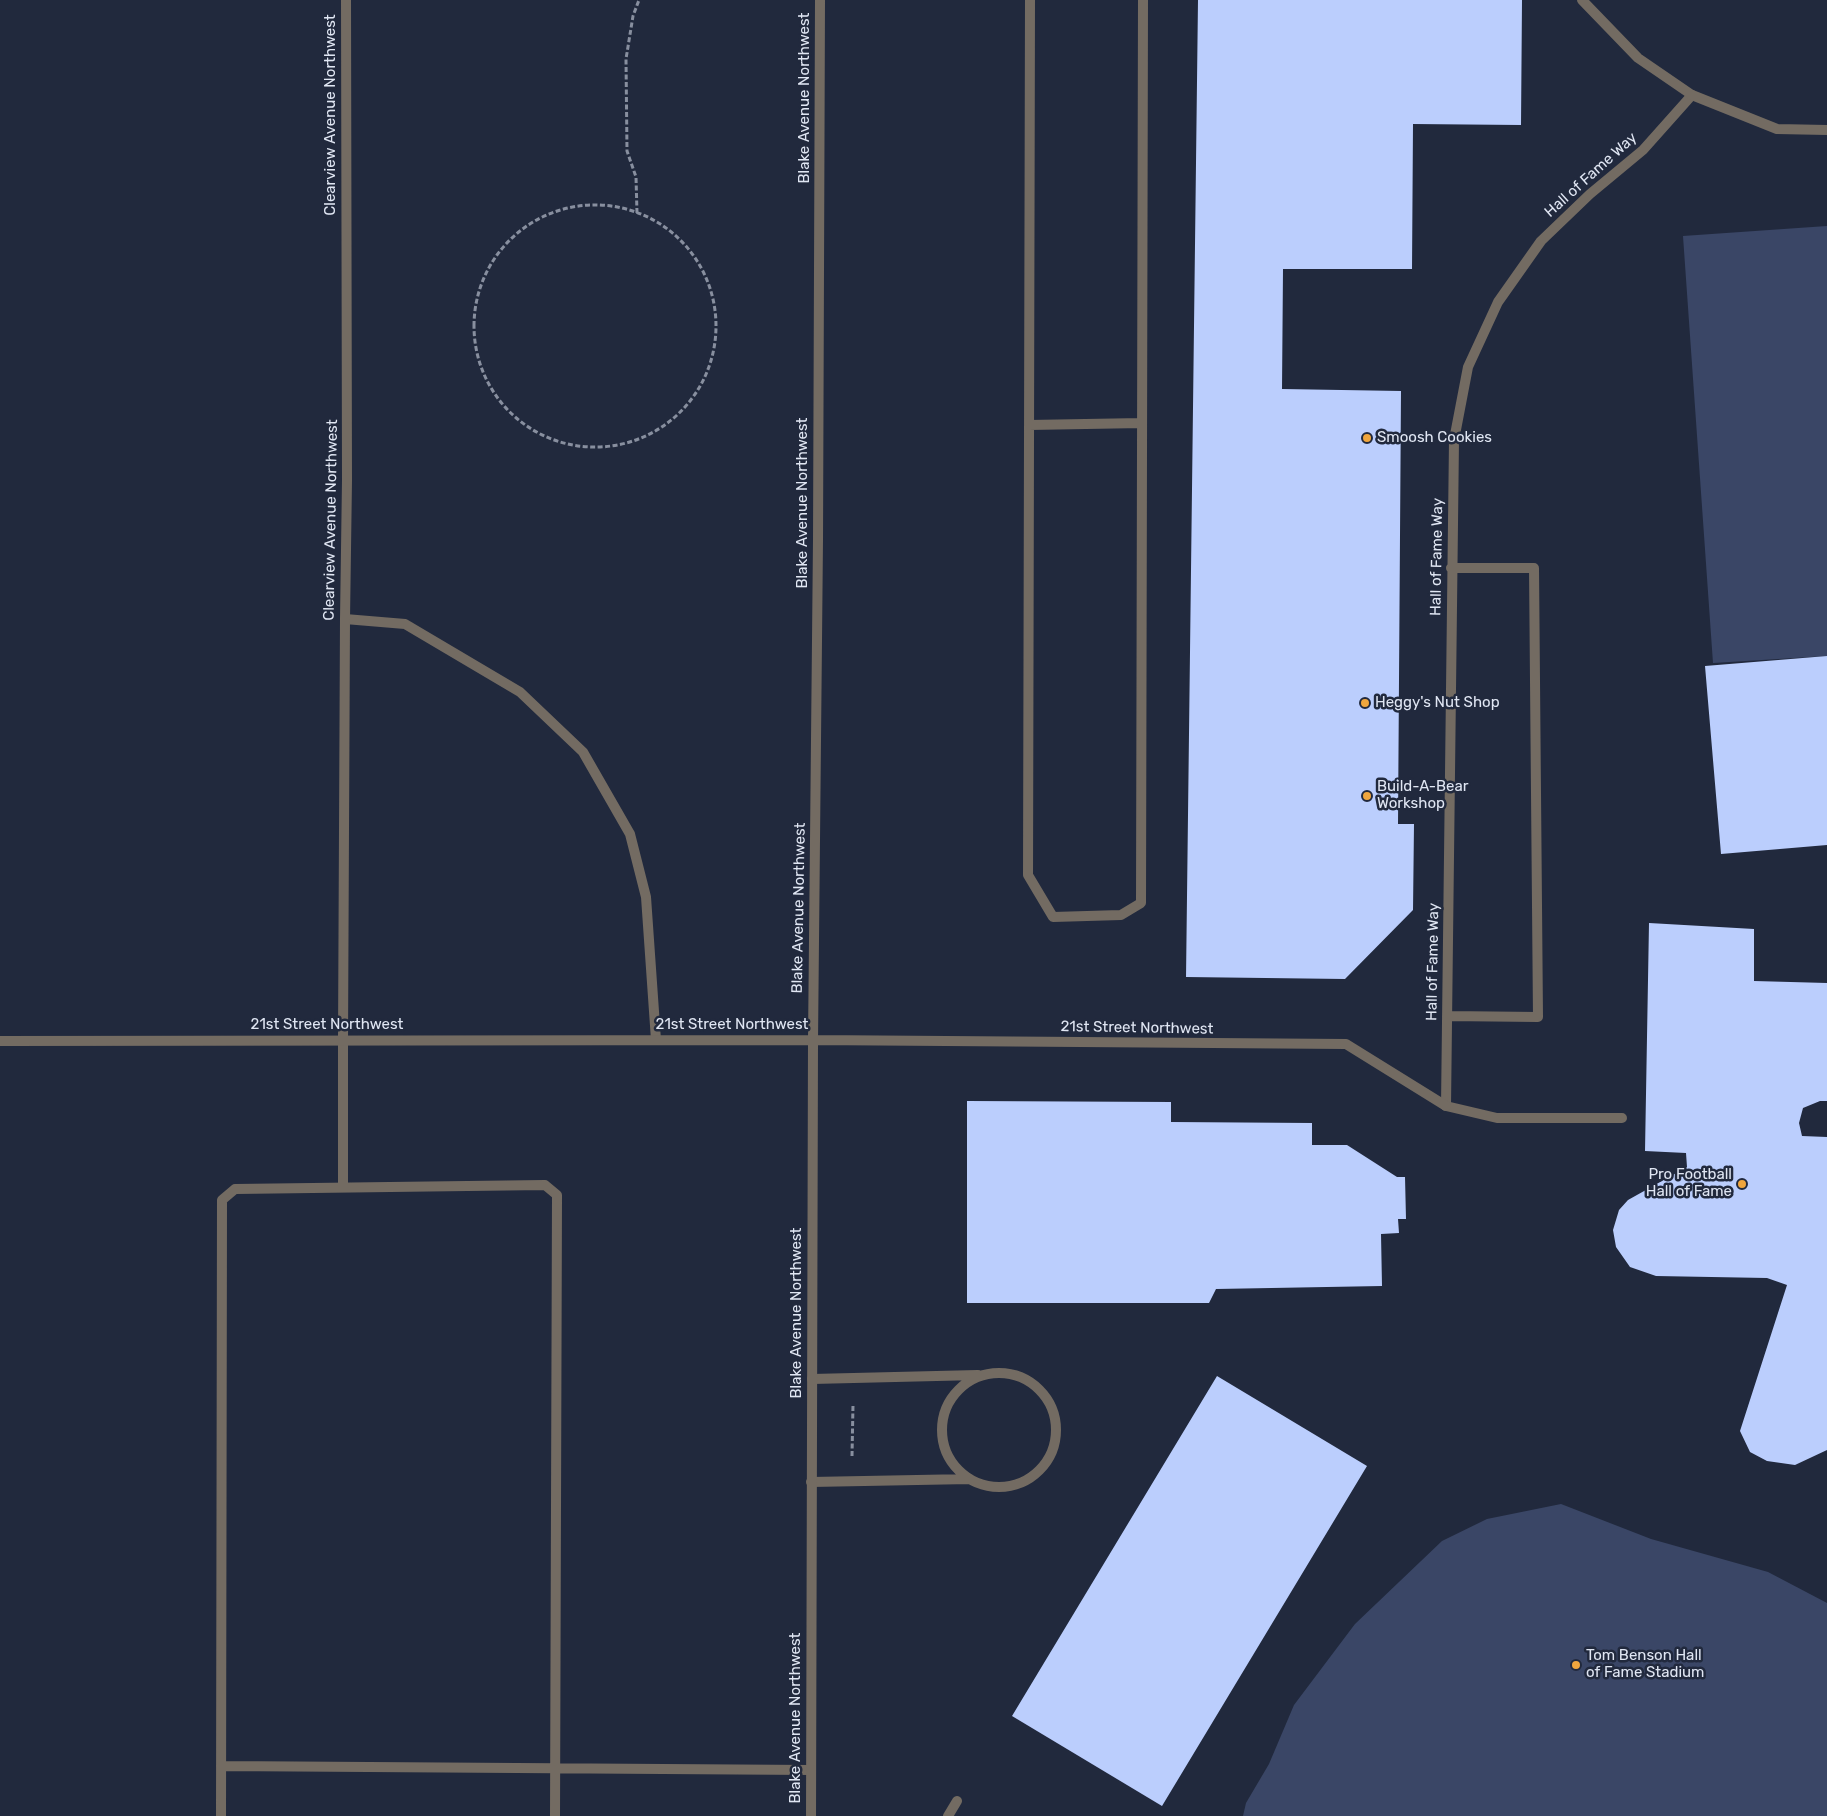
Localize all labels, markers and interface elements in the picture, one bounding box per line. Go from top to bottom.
street label: Blake Avenue Northwest [796,13,814,183]
street label: Clearview Avenue Northwest [322,14,340,216]
street label: Hall of Fame Way [1541,129,1641,221]
street label: Blake Avenue Northwest [794,418,812,588]
street label: Clearview Avenue Northwest [320,419,342,621]
place label: Smoosh Cookies [1377,429,1492,447]
marker: Smoosh Cookies [1361,432,1373,444]
street label: Hall of Fame Way [1427,498,1447,616]
place label: Heggy's Nut Shop [1375,694,1500,712]
marker: Heggy's Nut Shop [1359,697,1371,709]
place label: Build-A-Bear Workshop [1377,778,1468,813]
marker: Build-A-Bear Workshop [1361,790,1373,802]
street label: Blake Avenue Northwest [789,822,809,994]
street label: Hall of Fame Way [1423,903,1443,1021]
street label: 21st Street Northwest [251,1016,403,1034]
street label: 21st Street Northwest [656,1016,808,1034]
street label: 21st Street Northwest [1060,1018,1214,1038]
place label: Pro Football Hall of Fame [1646,1166,1732,1201]
marker: Pro Football Hall of Fame [1736,1178,1748,1190]
street label: Blake Avenue Northwest [788,1228,806,1398]
street label: Blake Avenue Northwest [787,1633,805,1803]
place label: Tom Benson Hall of Fame Stadium [1586,1647,1704,1682]
marker: Tom Benson Hall of Fame Stadium [1570,1659,1582,1671]

